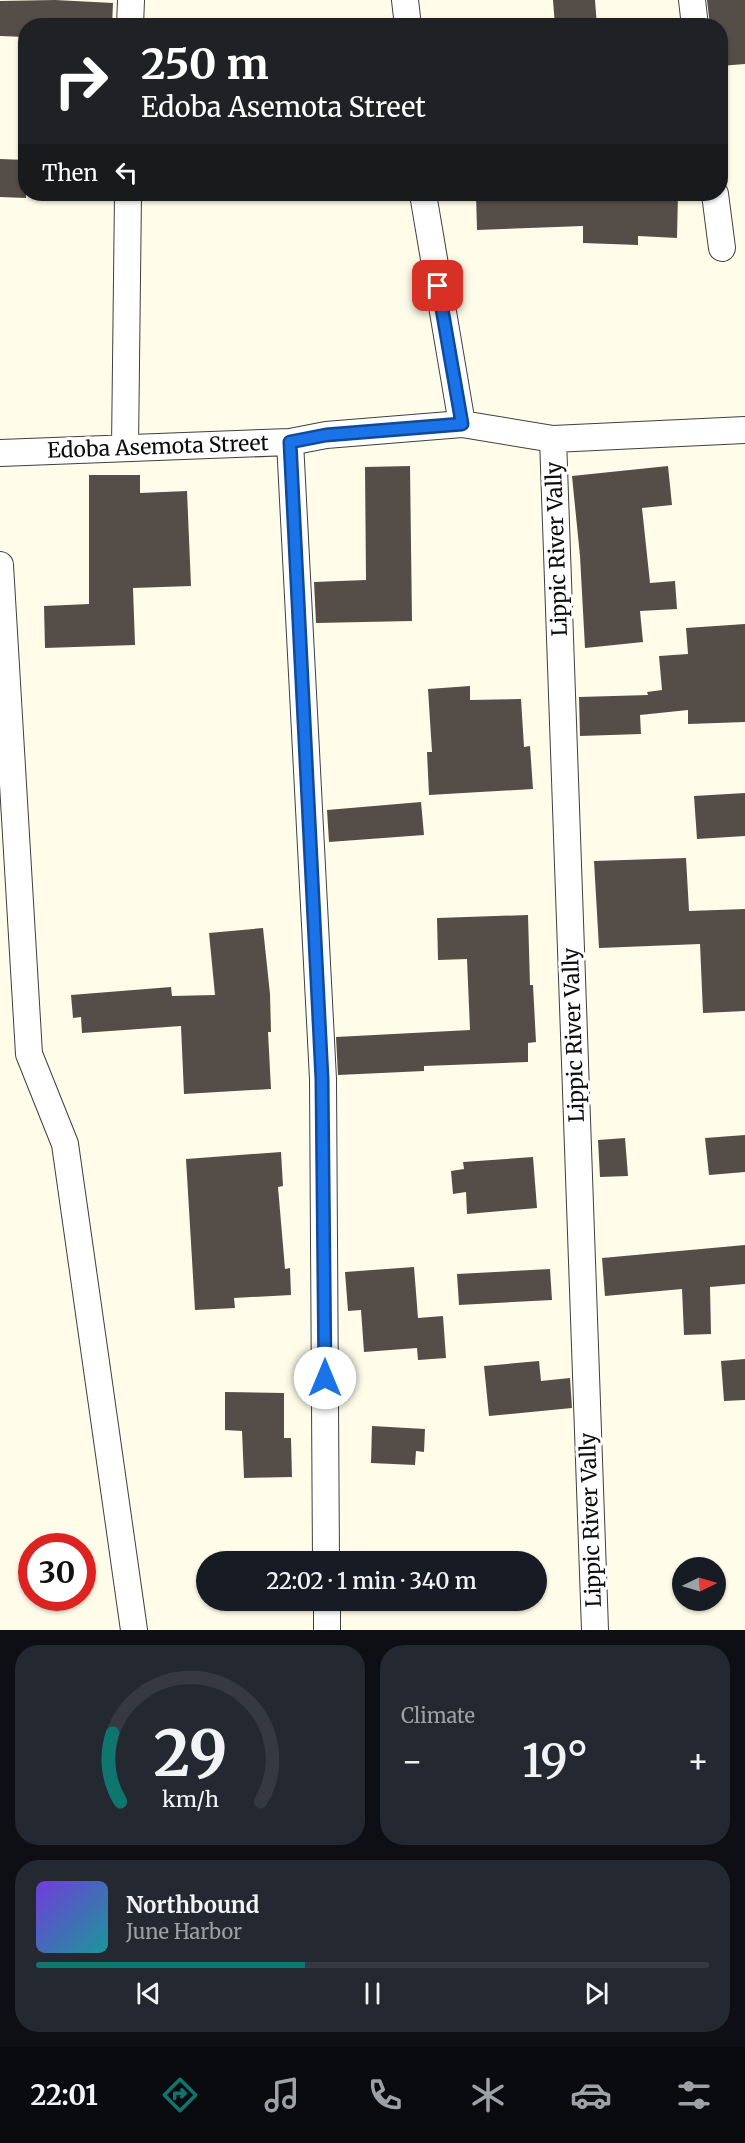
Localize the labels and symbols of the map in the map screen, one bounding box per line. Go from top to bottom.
pin [412,260,463,311]
street label: Edoba Asemota Street [47,429,269,464]
street label: Lippic River Vally [540,460,573,637]
street label: Lippic River Vally [557,946,590,1123]
position arrow [293,1346,357,1410]
street label: Lippic River Vally [574,1431,607,1608]
speed limit sign: 30 [18,1533,96,1611]
north arrow [672,1557,726,1611]

